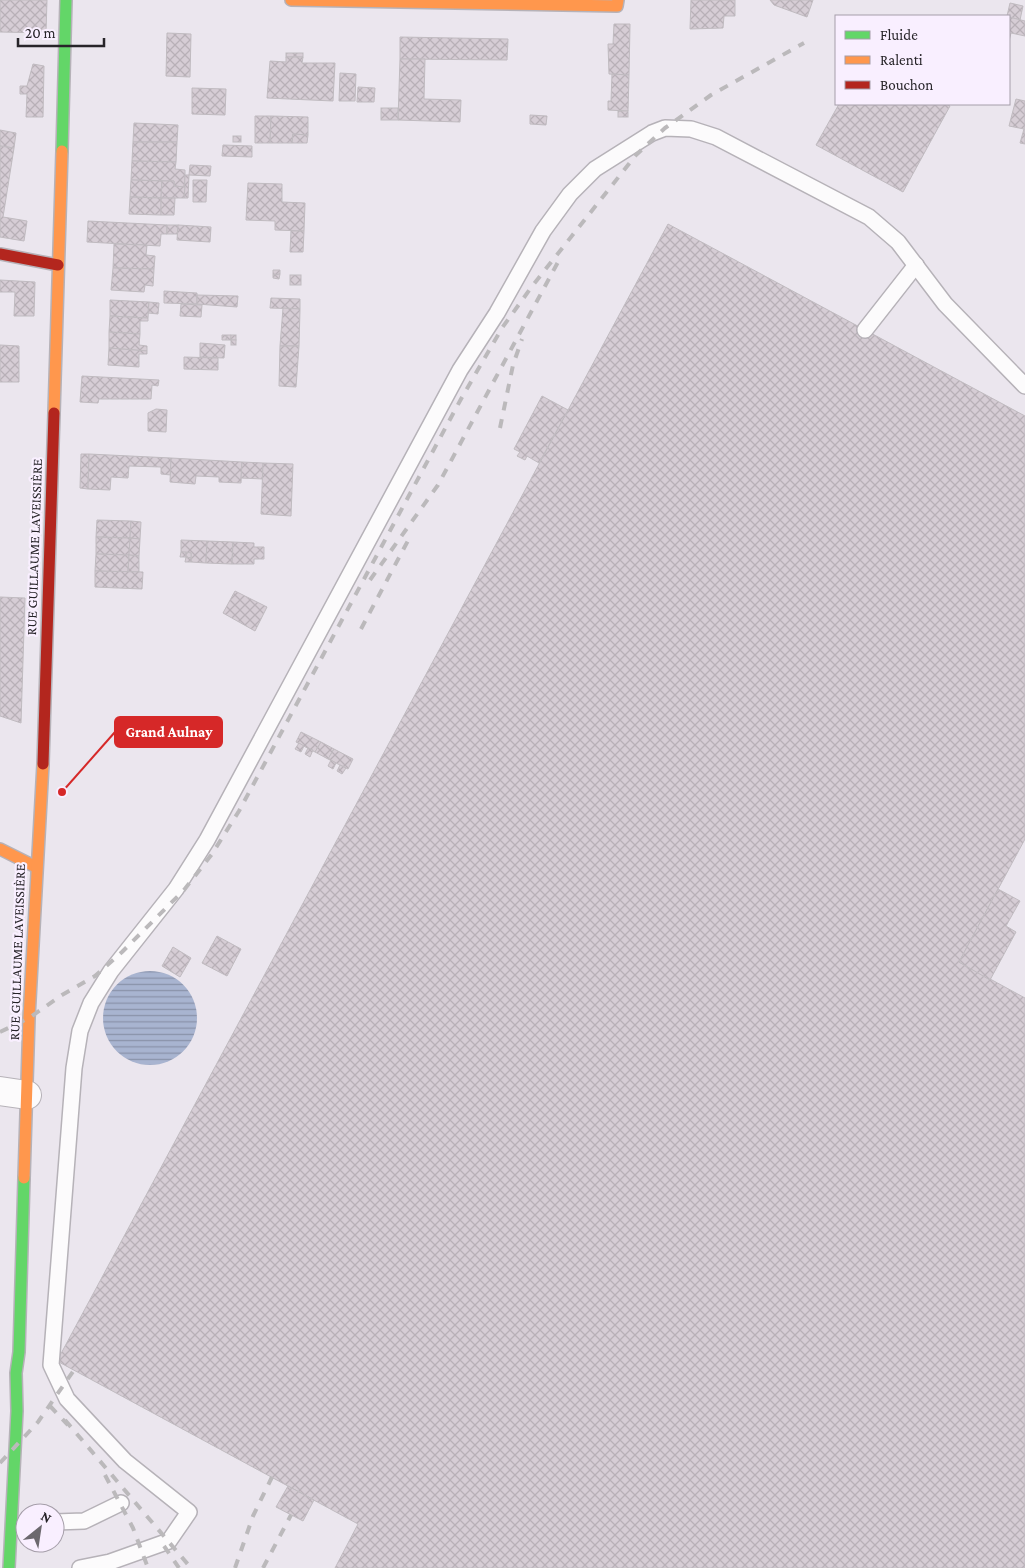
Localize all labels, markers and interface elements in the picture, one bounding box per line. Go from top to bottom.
scale bar [18,15,104,47]
legend [835,15,1010,105]
text: 20 m [25,25,56,41]
text: Fluide [880,27,918,43]
text: Ralenti [880,52,923,68]
text: Bouchon [880,77,933,93]
street label: RUE GUILLAUME LAVEISSIÈRE [23,458,45,636]
callout: Grand Aulnay [115,717,222,747]
text: Grand Aulnay [125,724,213,740]
street label: RUE GUILLAUME LAVEISSIÈRE [6,863,28,1041]
north arrow [15,1503,65,1553]
text: N [38,1507,55,1526]

